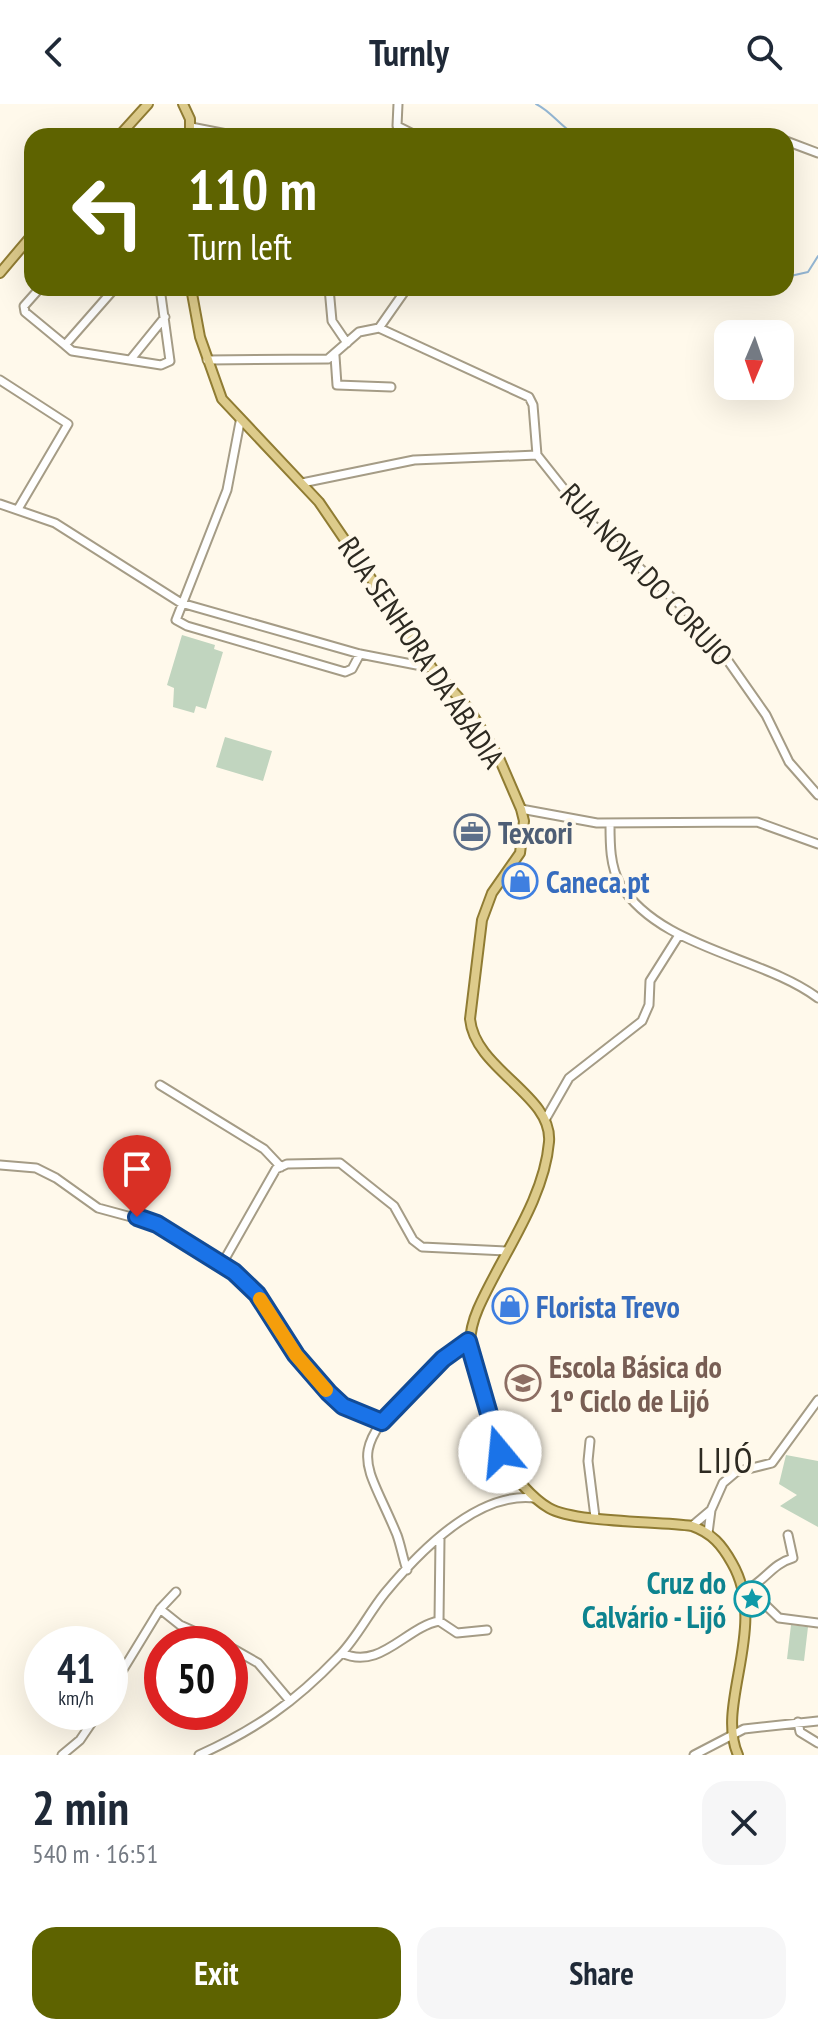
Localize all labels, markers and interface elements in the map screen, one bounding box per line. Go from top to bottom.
text: Turnly [369,29,449,76]
icon: back [32,30,76,74]
icon: search [742,30,786,74]
text: 110 m [188,153,317,225]
icon: left [56,160,160,264]
text: Turn left [188,223,292,270]
north arrow [714,320,794,400]
map controls [714,320,794,400]
street label: RUA NOVA DO CORUJO [552,475,742,673]
street label: RUA SENHORA DA ABADIA [330,529,514,776]
office icon: Texcori [453,813,491,851]
place label: Texcori [498,813,573,852]
shop icon: Caneca.pt [501,862,539,900]
place label: Caneca.pt [546,862,650,901]
pin [103,1135,171,1217]
icon: arrive [115,1147,159,1191]
shop icon: Florista Trevo [491,1287,529,1325]
place label: Florista Trevo [536,1287,680,1326]
place label: Escola Básica do 1º Ciclo de Lijó [549,1347,722,1420]
school or university icon: Escola Básica do 1º Ciclo de Lijó [504,1364,542,1402]
position arrow [458,1410,542,1494]
district label: LIJÓ [698,1438,754,1482]
place label: Cruz do Calvário - Lijó [582,1563,726,1636]
place icon: Cruz do Calvário - Lijó [733,1580,771,1618]
speed limit sign: 50 [144,1626,248,1730]
text: 41 [57,1642,95,1694]
text: km/h [58,1685,94,1711]
text: 2 min [32,1776,129,1838]
button: close [702,1781,786,1865]
text: 540 m · 16:51 [32,1837,158,1870]
button: Exit [32,1927,401,2019]
button: Share [417,1927,786,2019]

